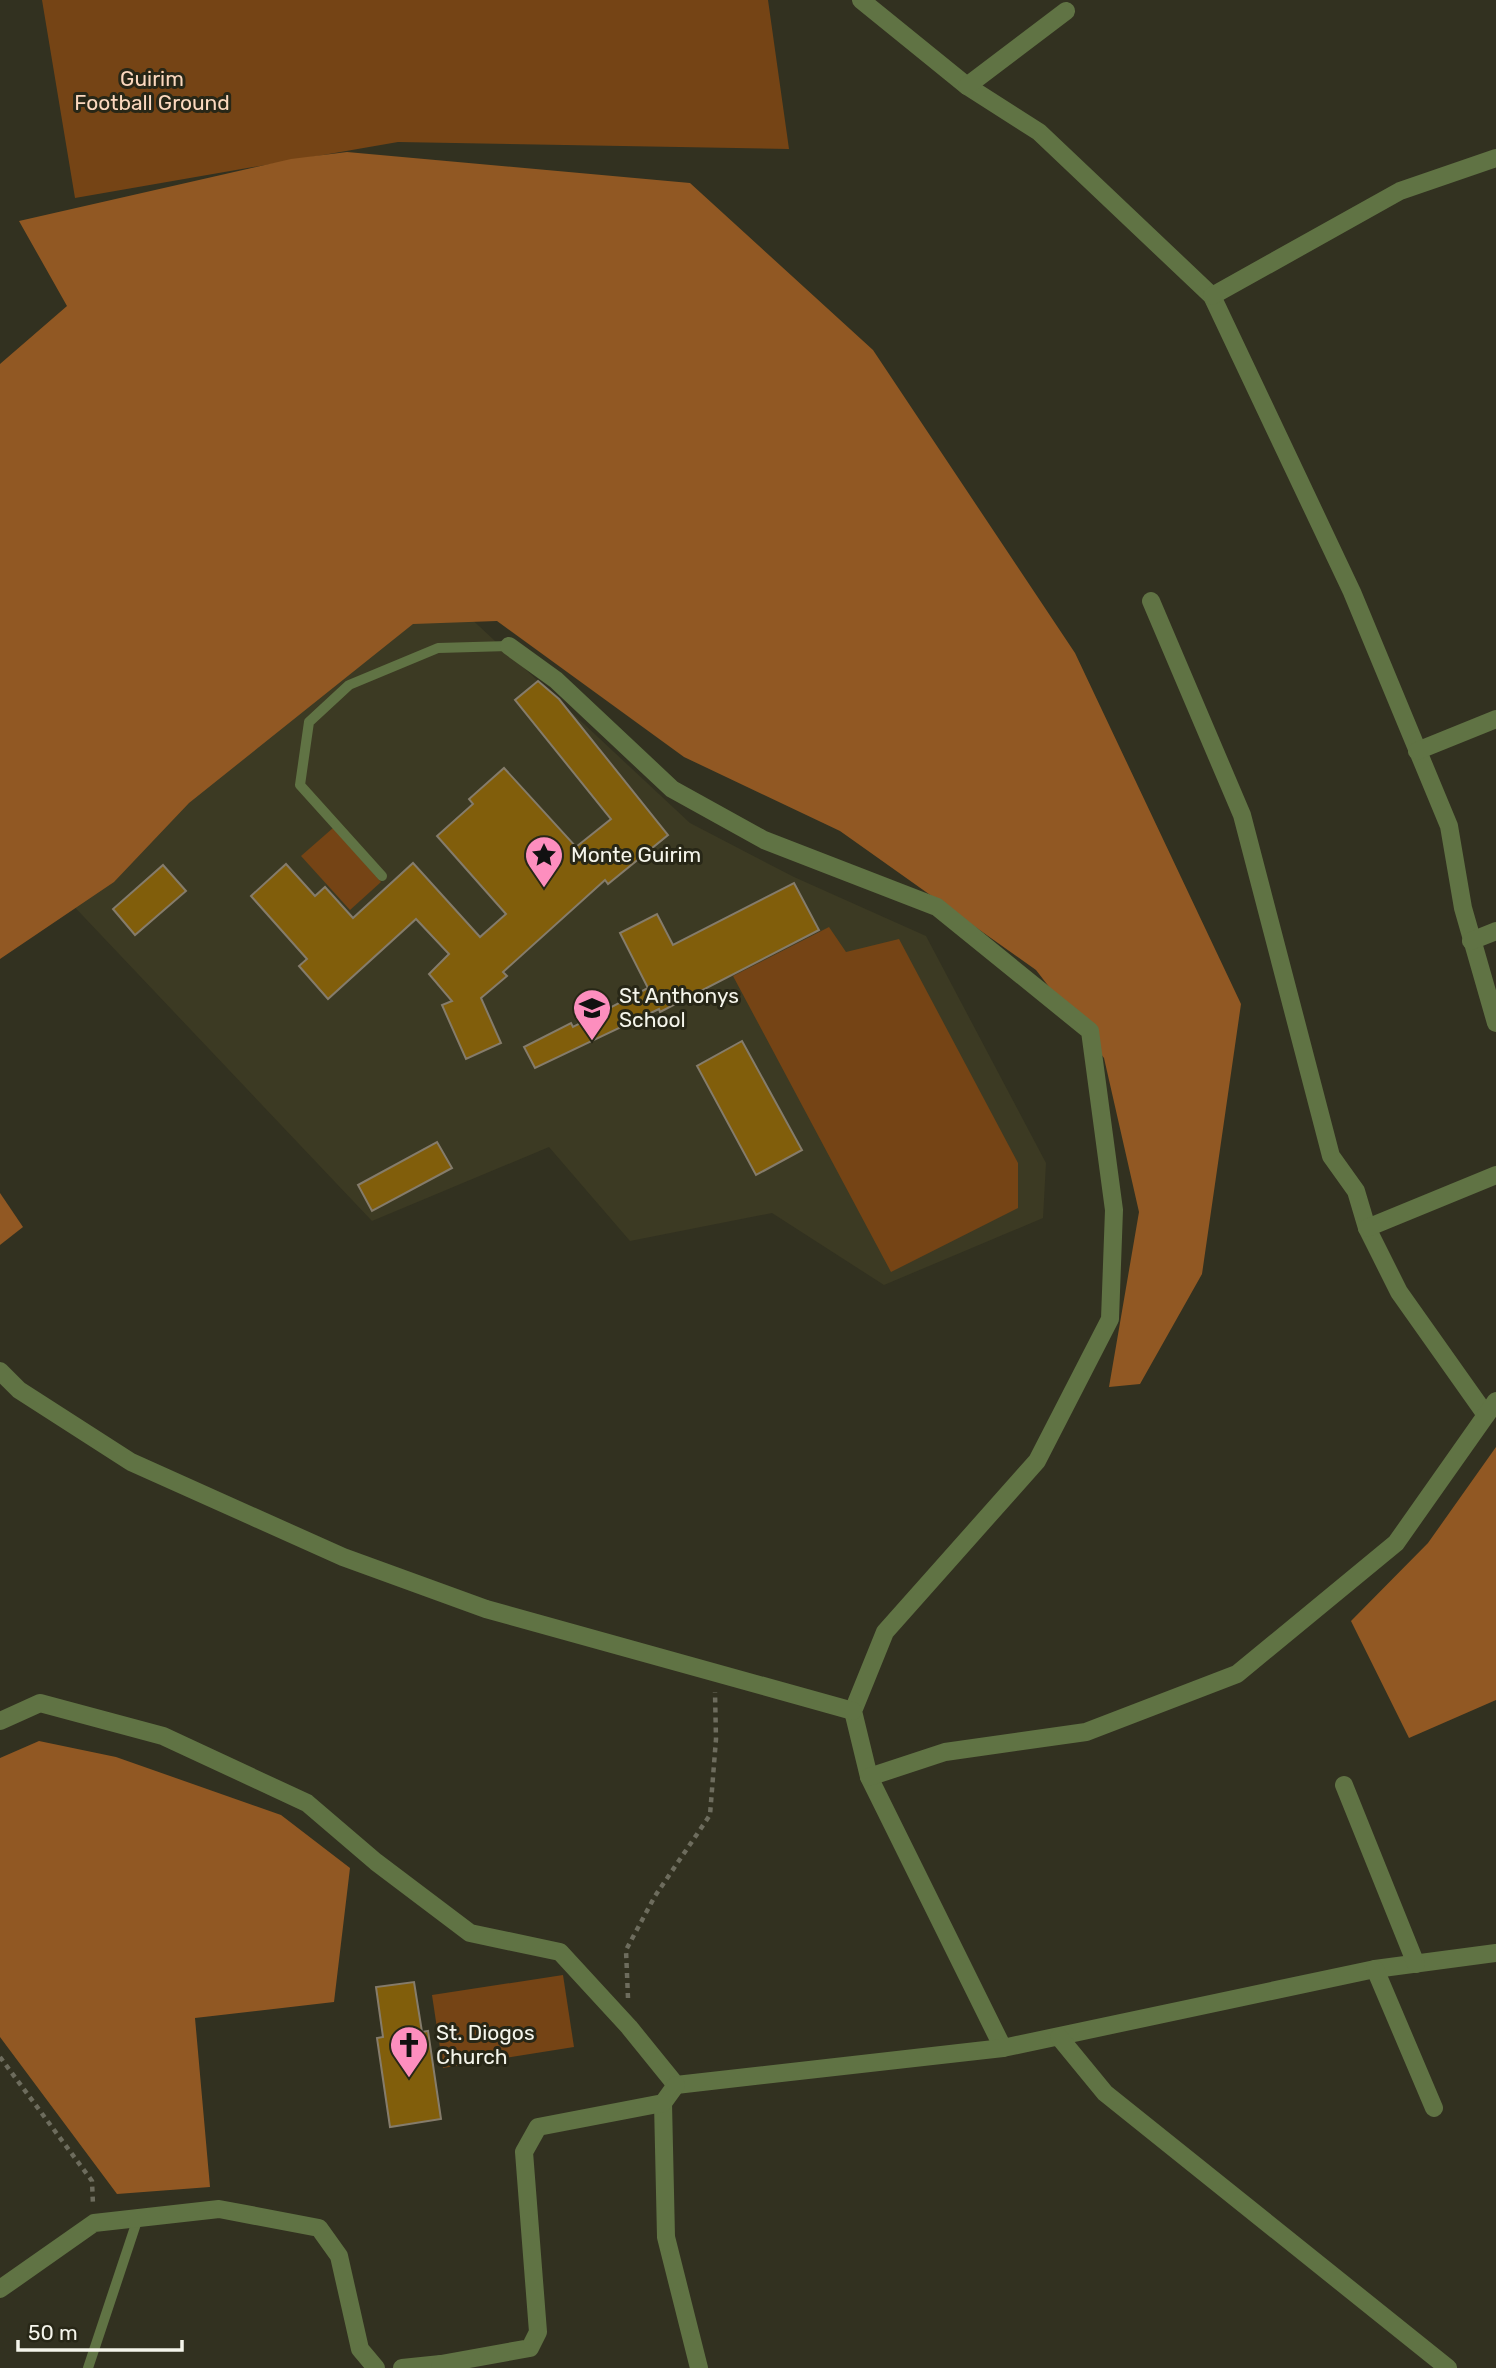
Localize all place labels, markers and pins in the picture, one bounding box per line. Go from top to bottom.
place icon: Monte Guirim [523,834,565,889]
place label: Monte Guirim [571,842,701,867]
place label: St Anthonys School [619,983,739,1032]
school or university icon: St Anthonys School [571,987,613,1042]
place label: St. Diogos Church [436,2020,535,2069]
church icon: St. Diogos Church [388,2024,430,2079]

